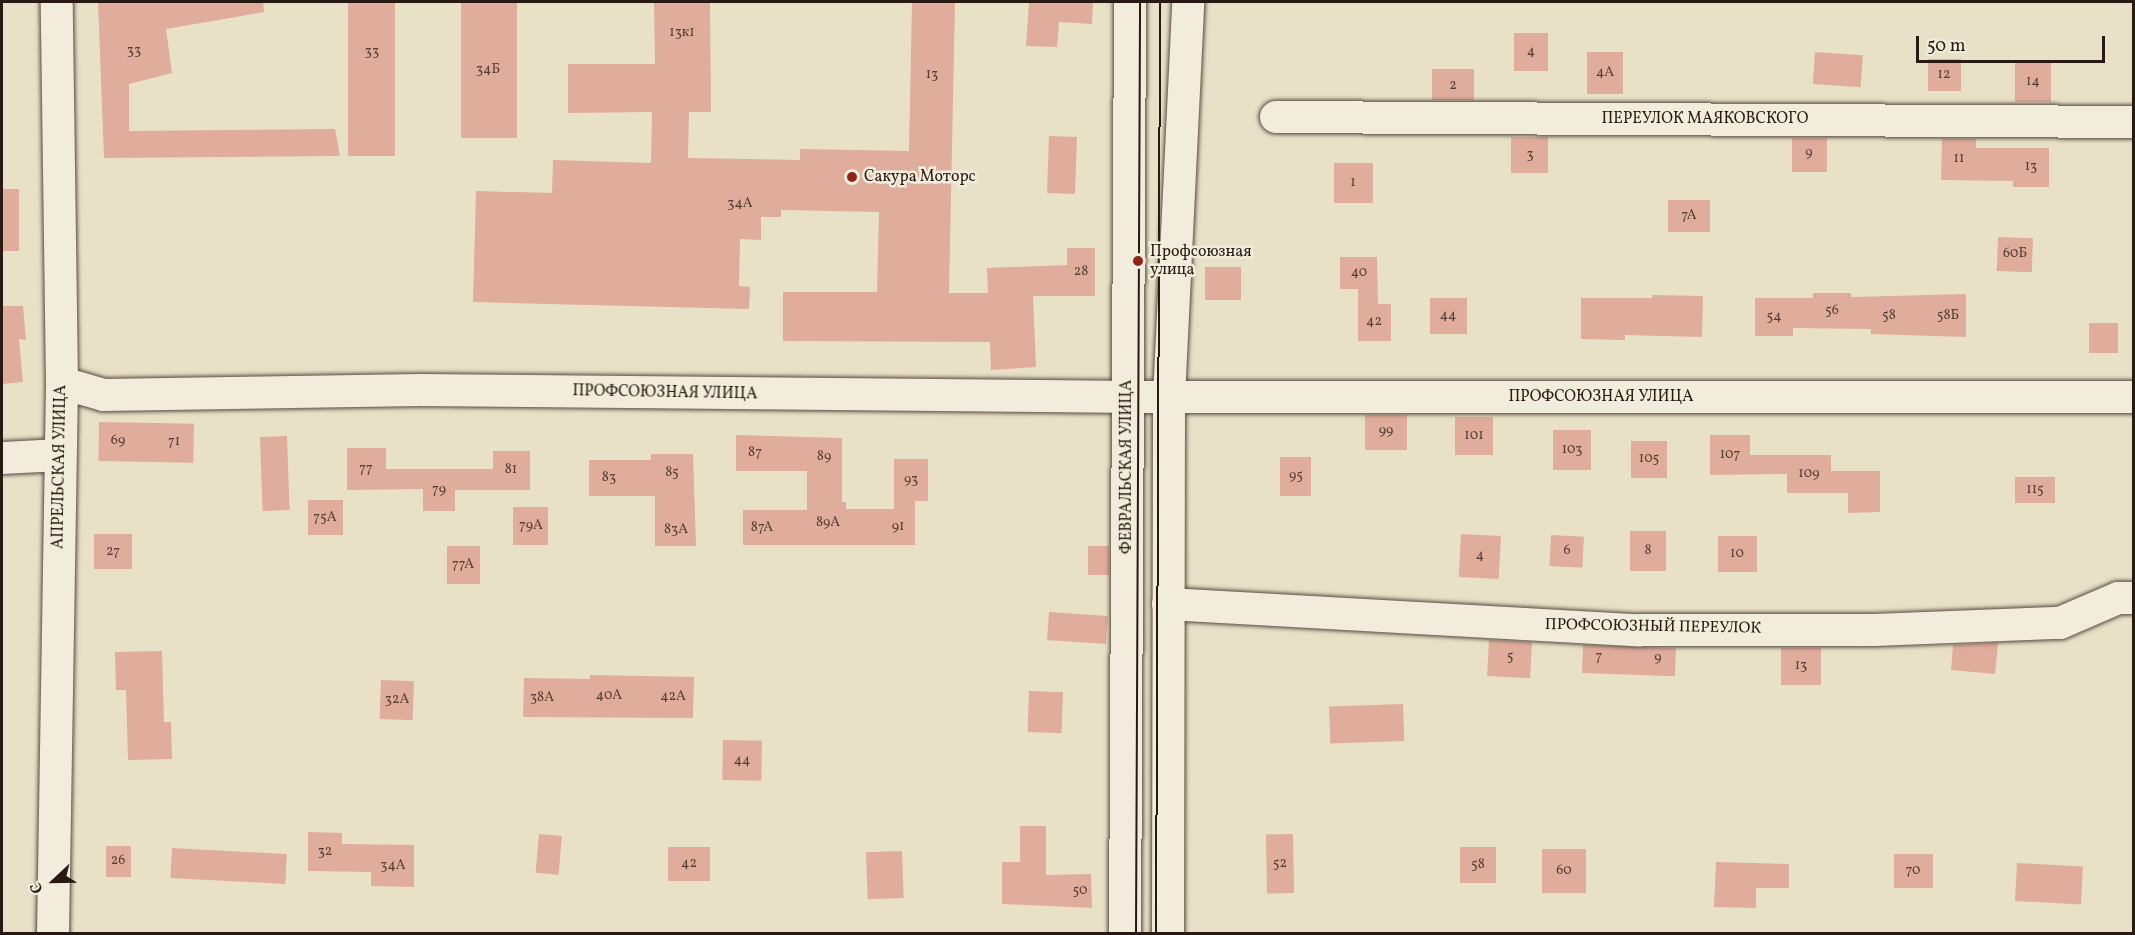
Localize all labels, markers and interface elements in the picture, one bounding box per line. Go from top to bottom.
scale bar [1919,24,2108,62]
house number: 13к1 [669,25,695,41]
text: 50 m [1927,34,1966,59]
house number: 33 [127,43,141,59]
house number: 33 [365,44,379,60]
house number: 4 [1527,44,1535,60]
house number: 34Б [476,62,500,78]
house number: 4А [1596,65,1614,81]
house number: 13 [926,67,938,83]
house number: 12 [1938,67,1950,83]
house number: 14 [2026,74,2040,90]
house number: 2 [1449,78,1457,94]
street label: ПЕРЕУЛОК МАЯКОВСКОГО [1601,109,1809,129]
house number: 9 [1805,145,1813,161]
house number: 3 [1526,147,1534,163]
house number: 11 [1954,151,1964,167]
house number: 13 [2025,159,2037,175]
place label: Сакура Моторс [864,167,976,187]
marker: Сакура Моторс [845,170,859,184]
house number: 1 [1350,175,1356,191]
house number: 34А [727,196,753,212]
house number: 7А [1681,208,1697,224]
place label: Профсоюзная улица [1150,242,1251,280]
house number: 60Б [2003,246,2027,262]
marker: Профсоюзная улица [1131,254,1145,268]
house number: 28 [1074,264,1088,280]
house number: 40 [1351,265,1367,281]
house number: 56 [1825,303,1839,319]
house number: 44 [1440,308,1456,324]
house number: 58 [1882,308,1896,324]
house number: 58Б [1937,308,1959,324]
house number: 54 [1766,309,1782,325]
house number: 42 [1366,314,1382,330]
street label: ФЕВРАЛЬСКАЯ УЛИЦА [1117,380,1137,554]
street label: ПРОФСОЮЗНАЯ УЛИЦА [572,382,758,404]
street label: АПРЕЛЬСКАЯ УЛИЦА [49,385,71,549]
street label: ПРОФСОЮЗНАЯ УЛИЦА [1508,387,1694,407]
house number: 99 [1379,423,1393,439]
house number: 101 [1464,428,1484,444]
house number: 69 [111,433,125,449]
house number: 71 [168,434,180,450]
house number: 103 [1562,442,1582,458]
house number: 87 [748,445,762,461]
house number: 107 [1720,447,1740,463]
house number: 89 [817,449,831,465]
house number: 105 [1639,451,1659,467]
house number: 77 [359,461,373,477]
house number: 81 [505,462,517,478]
house number: 85 [665,465,679,481]
house number: 109 [1798,466,1820,482]
house number: 95 [1289,468,1303,484]
house number: 83 [602,470,616,486]
house number: 93 [904,472,918,488]
house number: 79 [432,482,446,498]
house number: 115 [2026,482,2044,498]
house number: 75А [313,510,337,526]
house number: 89А [816,515,840,531]
house number: 79А [519,518,543,534]
house number: 91 [892,519,904,535]
house number: 87А [751,520,773,536]
house number: 83А [664,522,688,538]
house number: 6 [1563,543,1571,559]
house number: 8 [1644,543,1652,559]
house number: 27 [106,544,120,560]
house number: 10 [1730,546,1744,562]
house number: 4 [1476,548,1484,564]
house number: 77А [452,557,474,573]
street label: ПРОФСОЮЗНЫЙ ПЕРЕУЛОК [1545,616,1761,638]
house number: 5 [1507,649,1513,665]
house number: 7 [1596,649,1602,665]
house number: 9 [1654,650,1662,666]
house number: 13 [1795,658,1807,674]
house number: 40А [596,688,622,704]
house number: 42А [660,689,686,705]
house number: 38А [530,690,554,706]
house number: 32А [385,692,409,708]
house number: 44 [734,753,750,769]
house number: 32 [318,844,332,860]
north arrow [24,851,84,911]
house number: 26 [111,853,125,869]
house number: 42 [681,856,697,872]
house number: 52 [1273,856,1287,872]
house number: 58 [1471,857,1485,873]
house number: 34А [380,858,406,874]
house number: 60 [1556,863,1572,879]
house number: 70 [1906,863,1920,879]
text: С [25,879,49,897]
house number: 50 [1073,883,1087,899]

